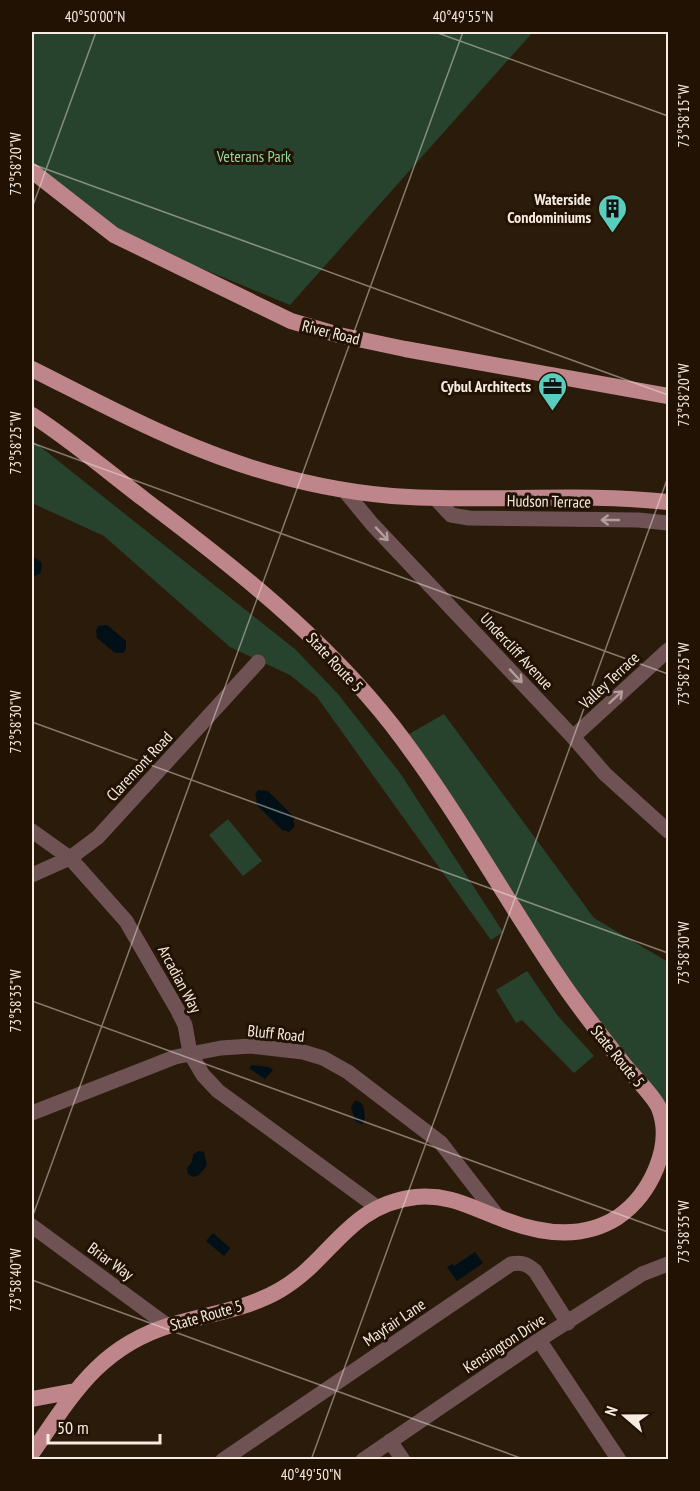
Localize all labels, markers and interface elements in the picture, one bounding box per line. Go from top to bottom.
text: 40°50'00"N [65,7,125,26]
text: 40°49'55"N [433,7,493,26]
text: 73°58'15"W [674,84,693,148]
text: 73°58'20"W [6,132,25,196]
park label: Veterans Park [216,146,292,166]
place label: Waterside Condominiums [507,189,591,227]
building icon: Waterside Condominiums [596,192,628,234]
street label: River Road [300,315,362,349]
text: 73°58'20"W [674,363,693,427]
office icon: Cybul Architects [536,370,568,412]
place label: Cybul Architects [441,376,531,396]
text: 73°58'25"W [6,411,25,475]
street label: Hudson Terrace [507,490,591,512]
one-way arrow [601,514,621,526]
one-way arrow [375,526,389,541]
street label: Undercliff Avenue [476,608,558,694]
street label: State Route 5 [302,628,368,696]
text: 73°58'25"W [674,642,693,706]
street label: Valley Terrace [574,647,643,714]
one-way arrow [509,668,523,683]
text: 73°58'30"W [6,690,25,754]
one-way arrow [609,690,624,705]
street label: Claremont Road [102,727,176,805]
text: 73°58'30"W [674,921,693,985]
street label: Arcadian Way [154,942,206,1016]
text: 73°58'35"W [6,969,25,1033]
street label: Bluff Road [247,1020,306,1046]
street label: State Route 5 [587,1021,649,1091]
text: 73°58'35"W [674,1200,693,1264]
street label: Briar Way [84,1238,138,1284]
text: 73°58'40"W [6,1248,25,1312]
street label: Mayfair Lane [359,1294,429,1350]
street label: State Route 5 [168,1295,244,1335]
street label: Kensington Drive [459,1309,549,1377]
north arrow [595,1386,655,1446]
text: N [600,1403,622,1418]
scale bar [48,1407,160,1445]
text: 50 m [57,1416,89,1439]
text: 40°49'50"N [281,1465,341,1484]

